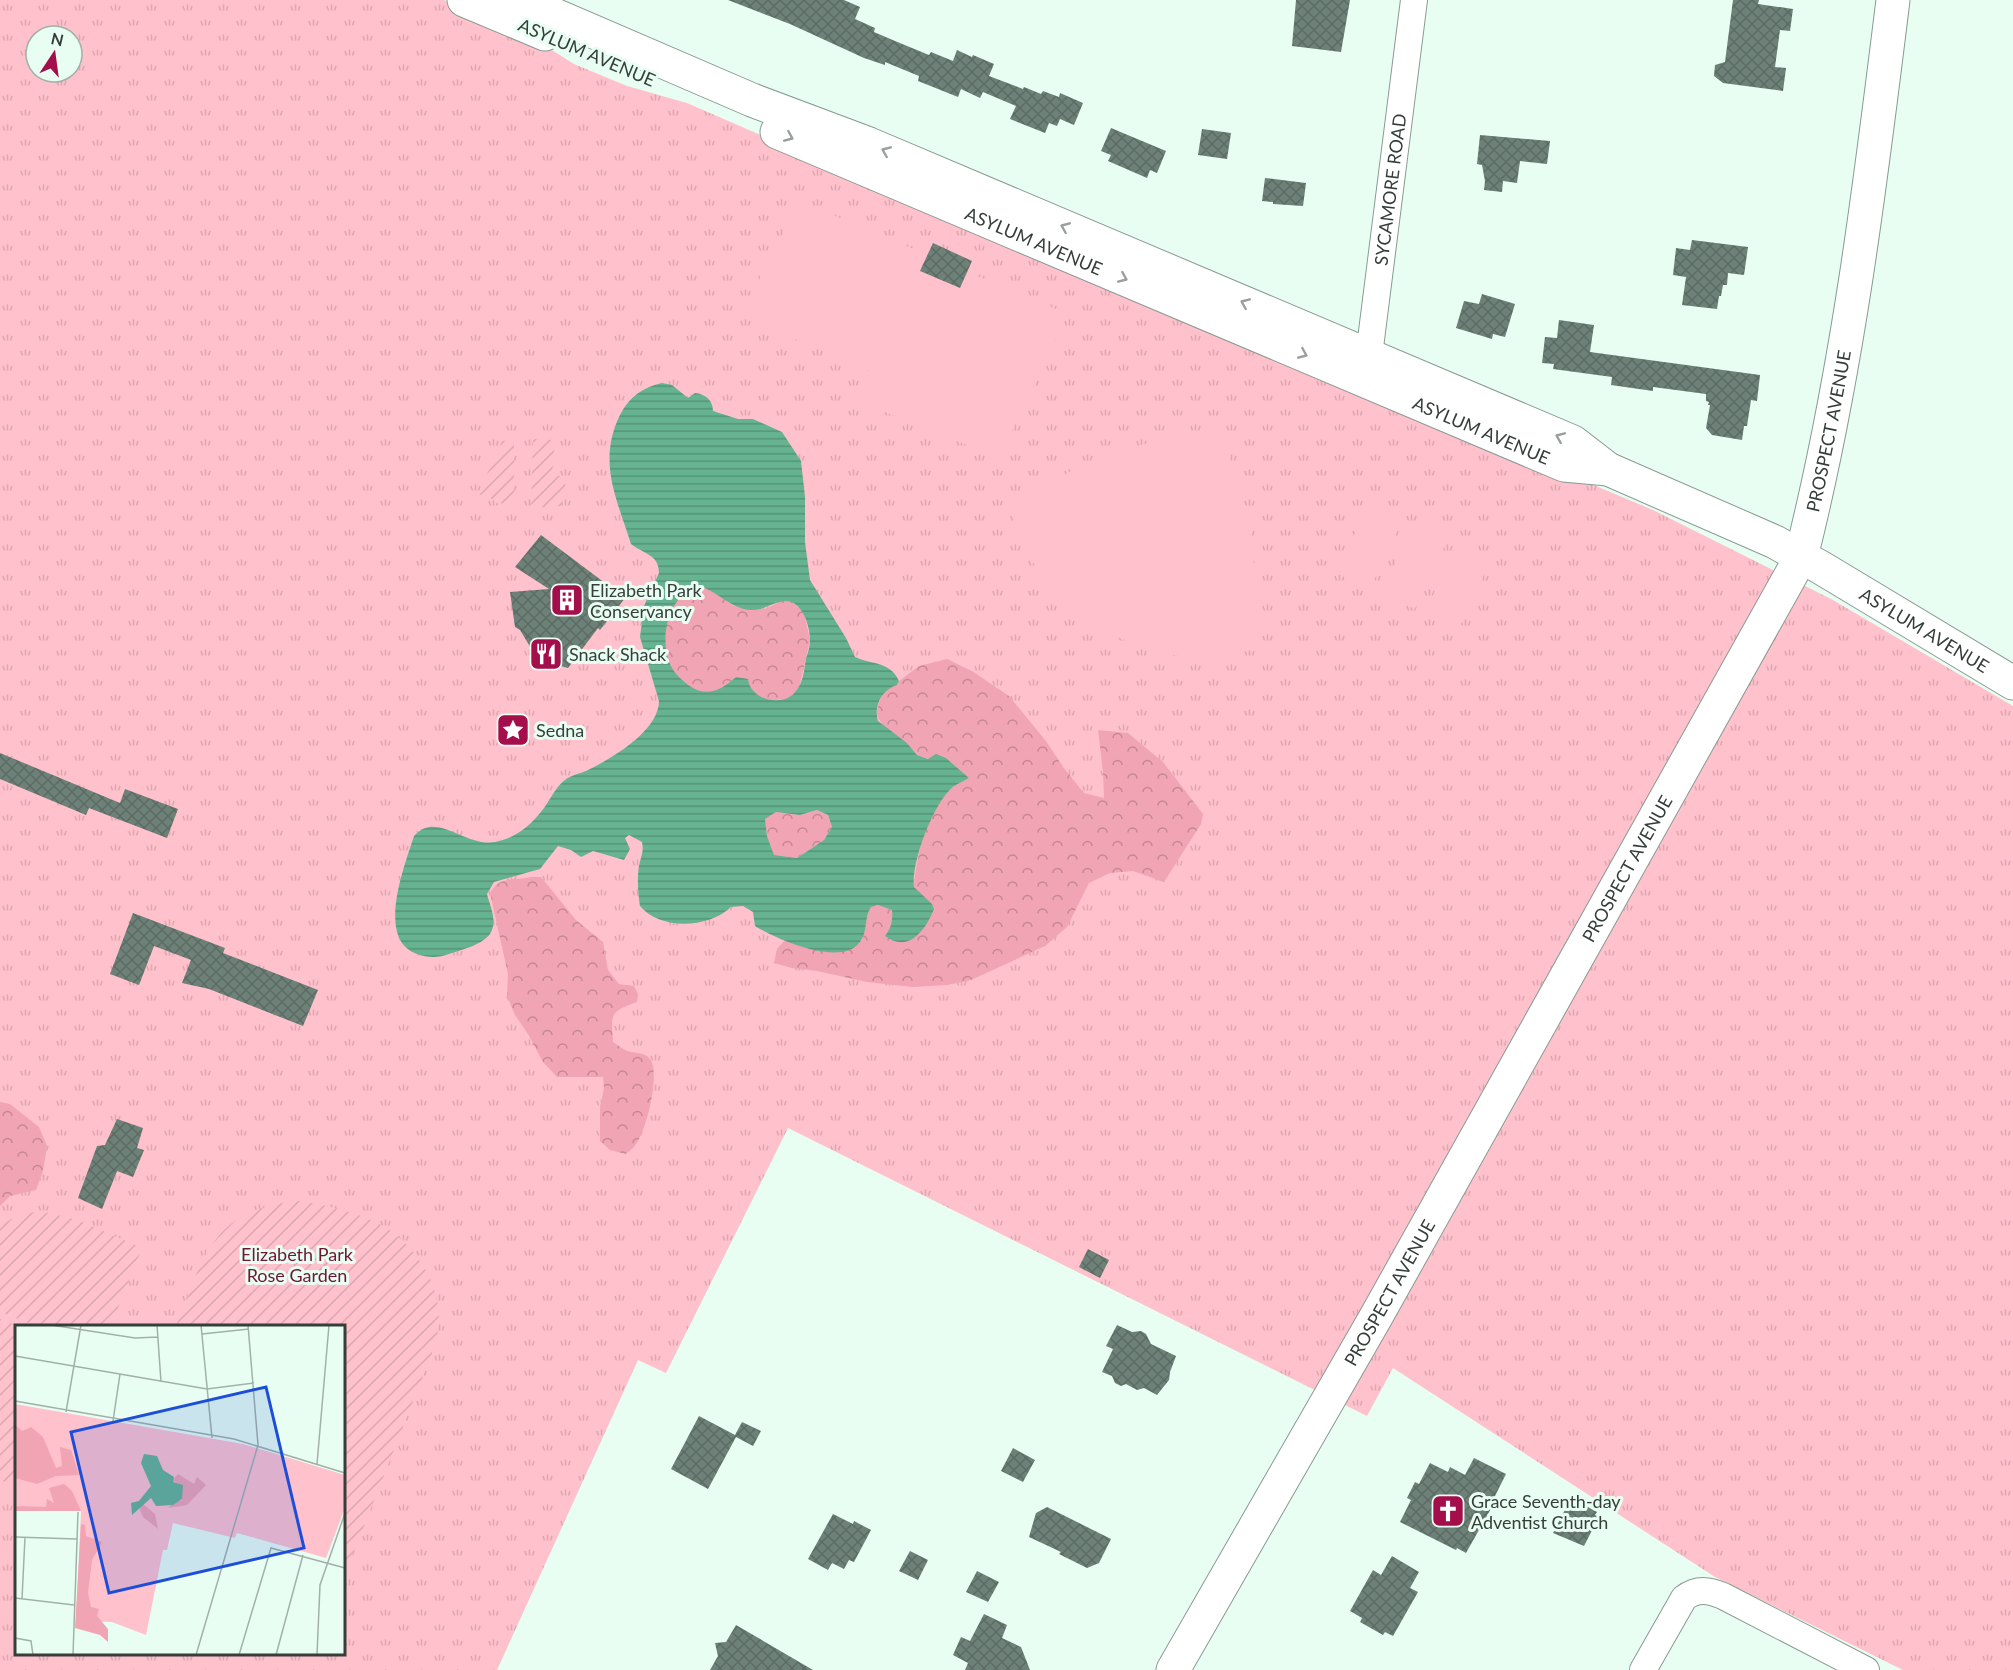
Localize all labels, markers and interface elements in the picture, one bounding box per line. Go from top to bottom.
street label: ASYLUM AVENUE [515,13,659,91]
north arrow [24,24,84,84]
text: N [49,28,66,50]
street label: SYCAMORE ROAD [1369,112,1411,267]
one-way arrow [782,130,793,142]
one-way arrow [881,146,892,158]
street label: ASYLUM AVENUE [962,202,1106,279]
one-way arrow [1061,222,1072,234]
one-way arrow [1117,271,1128,283]
one-way arrow [1240,299,1251,311]
one-way arrow [1297,347,1308,359]
street label: PROSPECT AVENUE [1801,348,1855,514]
street label: ASYLUM AVENUE [1410,391,1553,469]
one-way arrow [1555,432,1566,444]
place label: Elizabeth Park Conservancy [590,579,703,622]
building icon: Elizabeth Park Conservancy [549,582,585,618]
street label: ASYLUM AVENUE [1856,583,1993,677]
restaurant icon: Snack Shack [528,636,564,672]
place label: Snack Shack [569,643,667,665]
place icon: Sedna [495,712,531,748]
place label: Sedna [536,719,584,741]
street label: PROSPECT AVENUE [1577,791,1676,946]
street label: PROSPECT AVENUE [1339,1216,1439,1370]
park label: Elizabeth Park Rose Garden [241,1243,354,1286]
inset map [15,1325,345,1655]
place label: Grace Seventh-day Adventist Church [1471,1490,1621,1533]
church icon: Grace Seventh-day Adventist Church [1430,1493,1466,1529]

